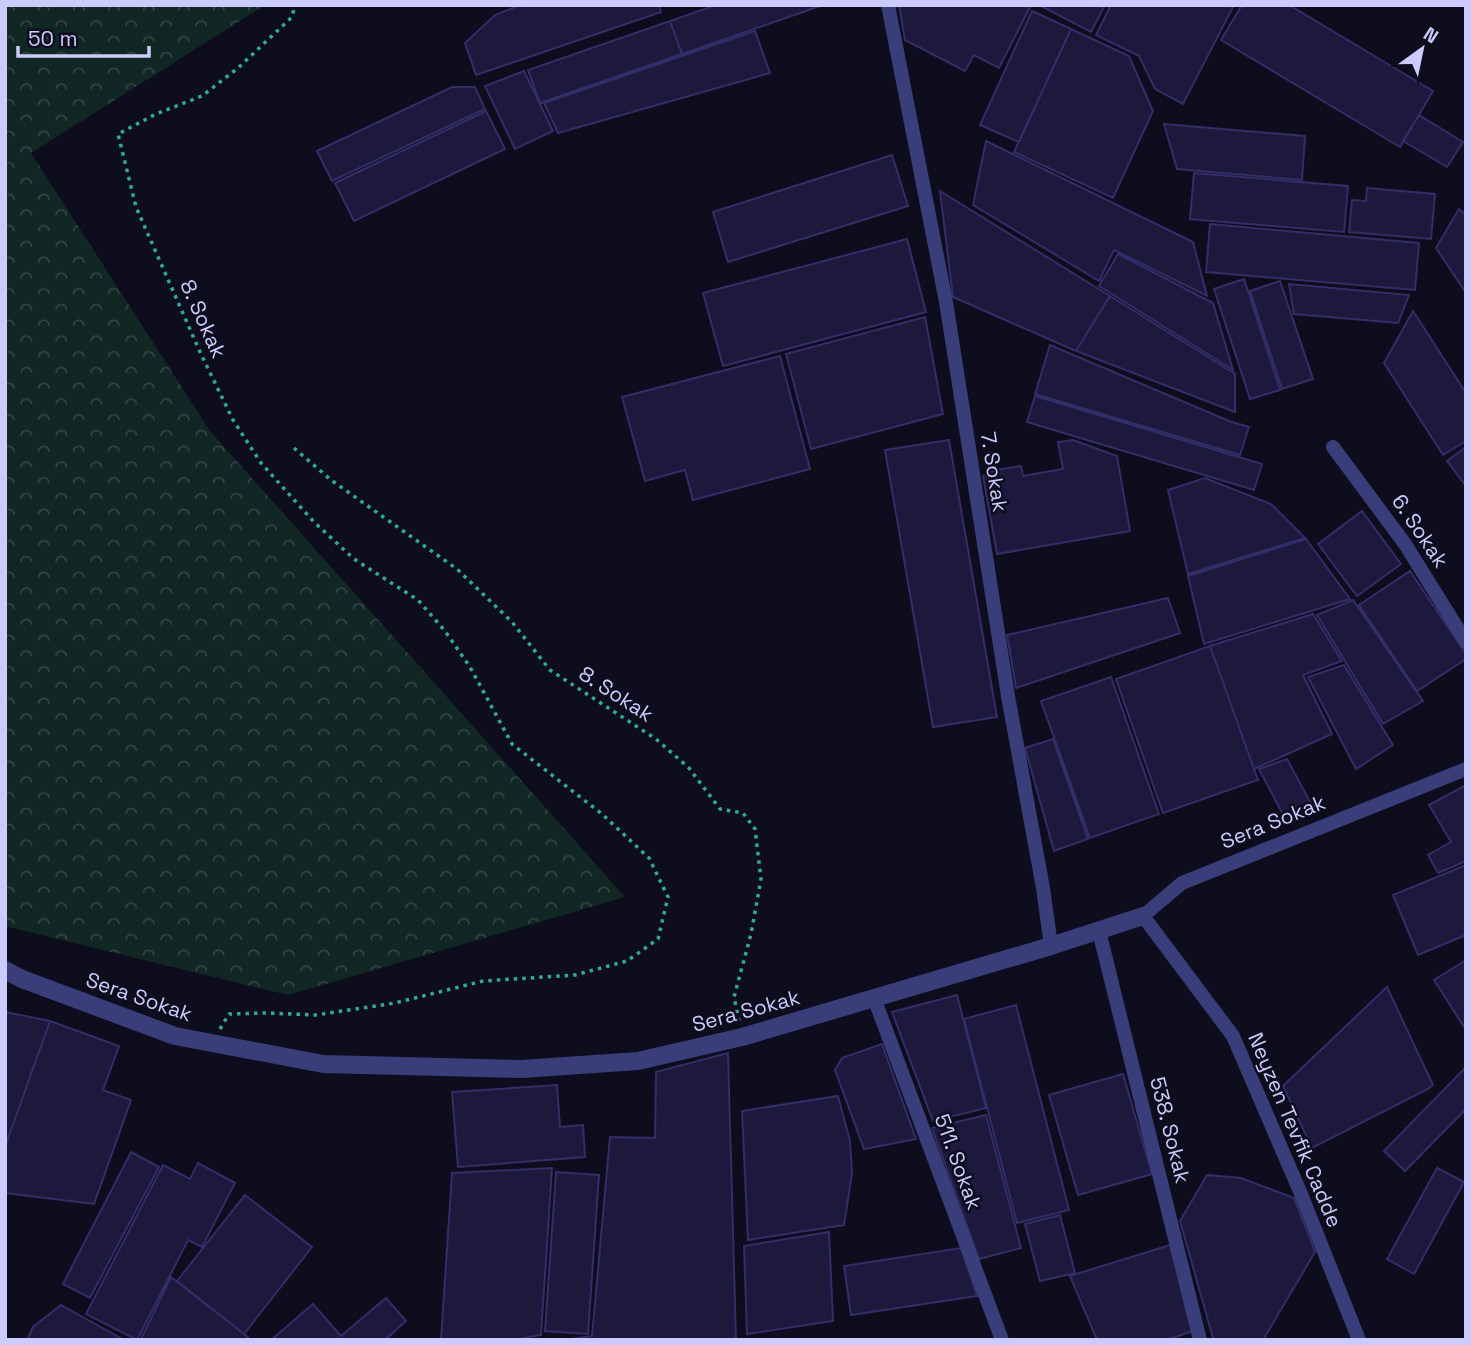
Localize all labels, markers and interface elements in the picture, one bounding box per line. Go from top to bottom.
scale bar [18,14,149,58]
north arrow [1387,14,1457,84]
text: N [1419,21,1443,49]
text: 50 m [28,25,78,52]
street label: 8. Sokak [174,275,233,362]
street label: 7. Sokak [975,430,1014,514]
street label: 6. Sokak [1386,489,1455,573]
street label: 8. Sokak [574,660,659,728]
street label: Sera Sokak [1216,788,1329,855]
street label: Sera Sokak [82,966,196,1027]
street label: Sera Sokak [689,983,803,1038]
street label: Neyzen Tevfik Cadde [1242,1028,1349,1231]
street label: 538. Sokak [1144,1074,1197,1186]
street label: 511. Sokak [929,1110,988,1213]

